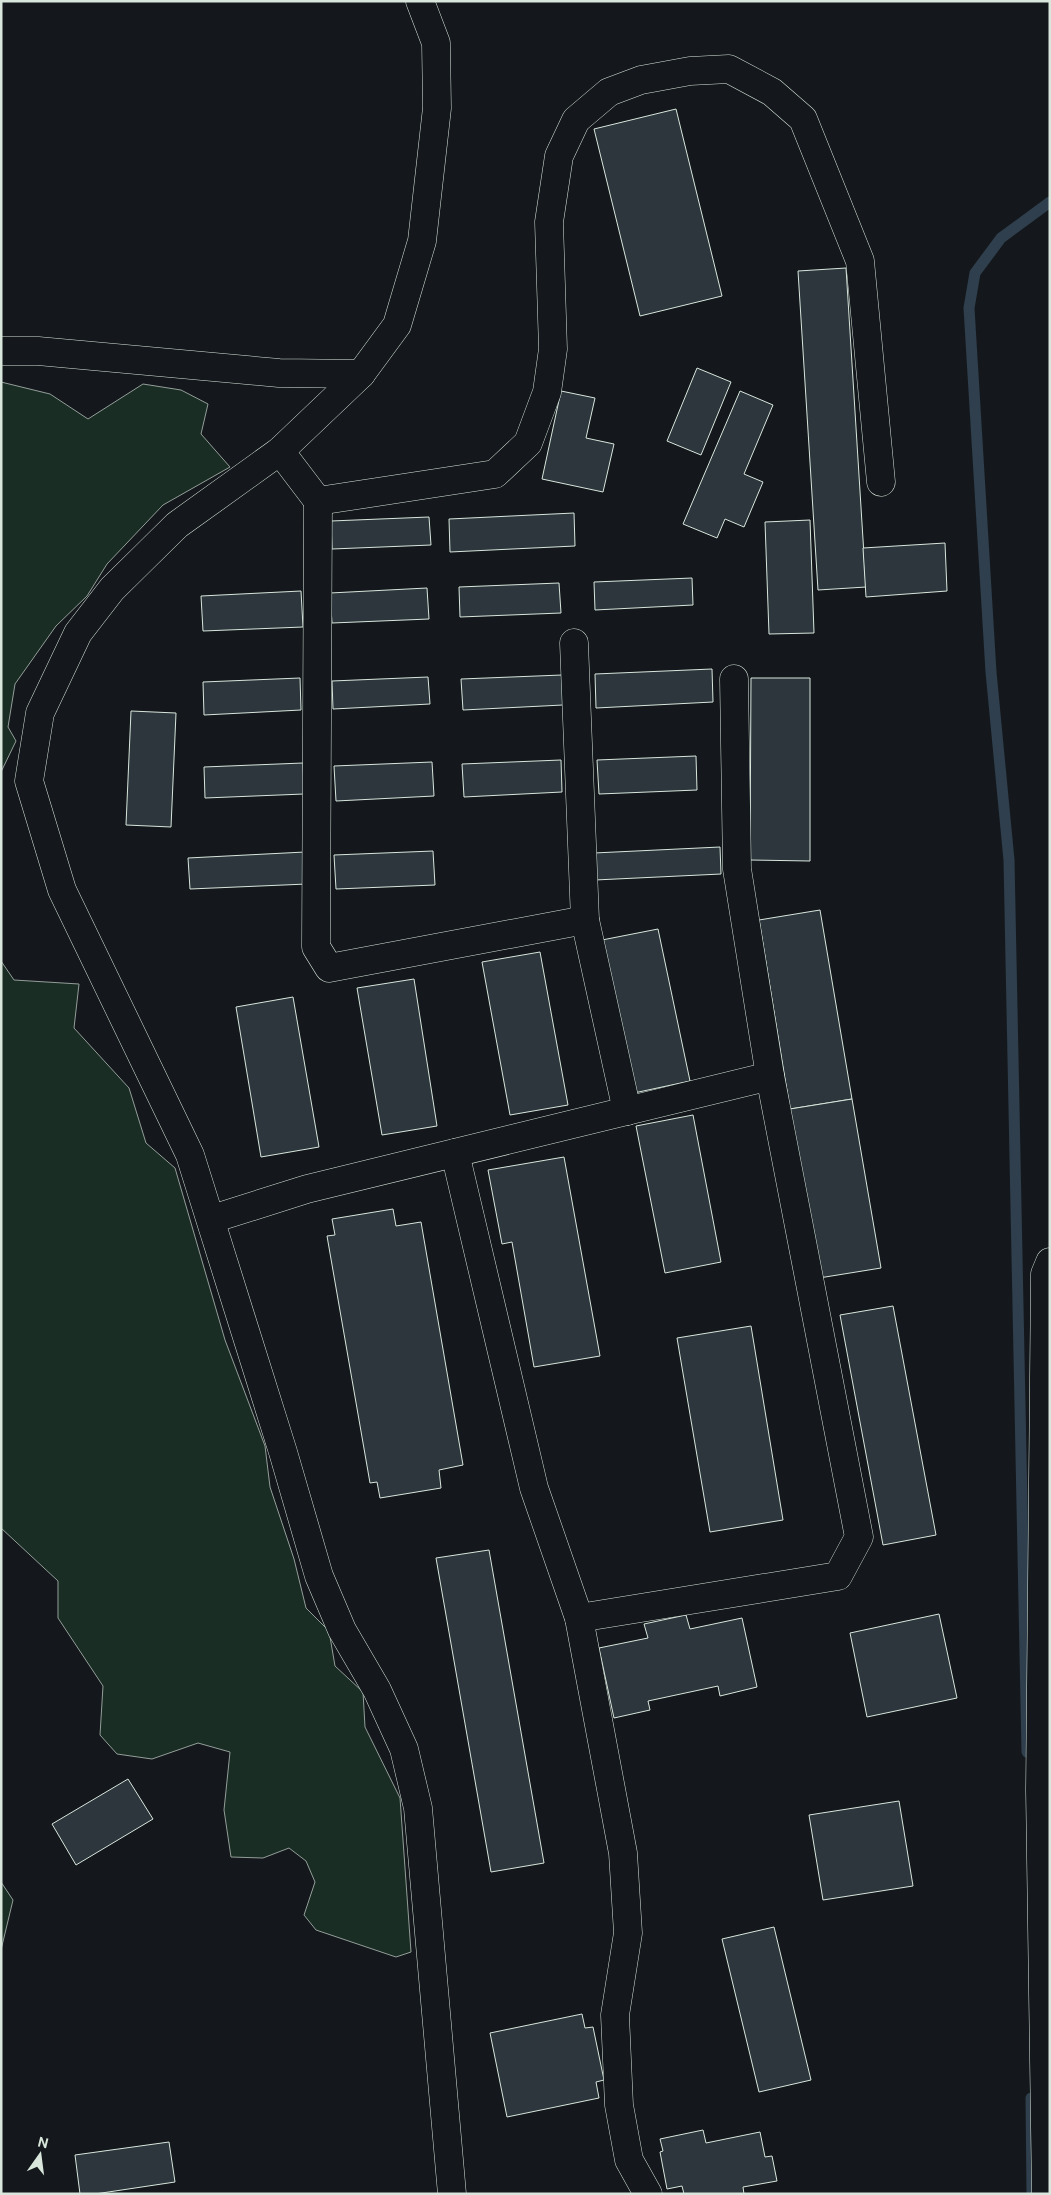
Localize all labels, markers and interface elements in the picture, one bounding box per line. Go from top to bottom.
north arrow [15,2130,65,2180]
text: N [36,2132,50,2152]

